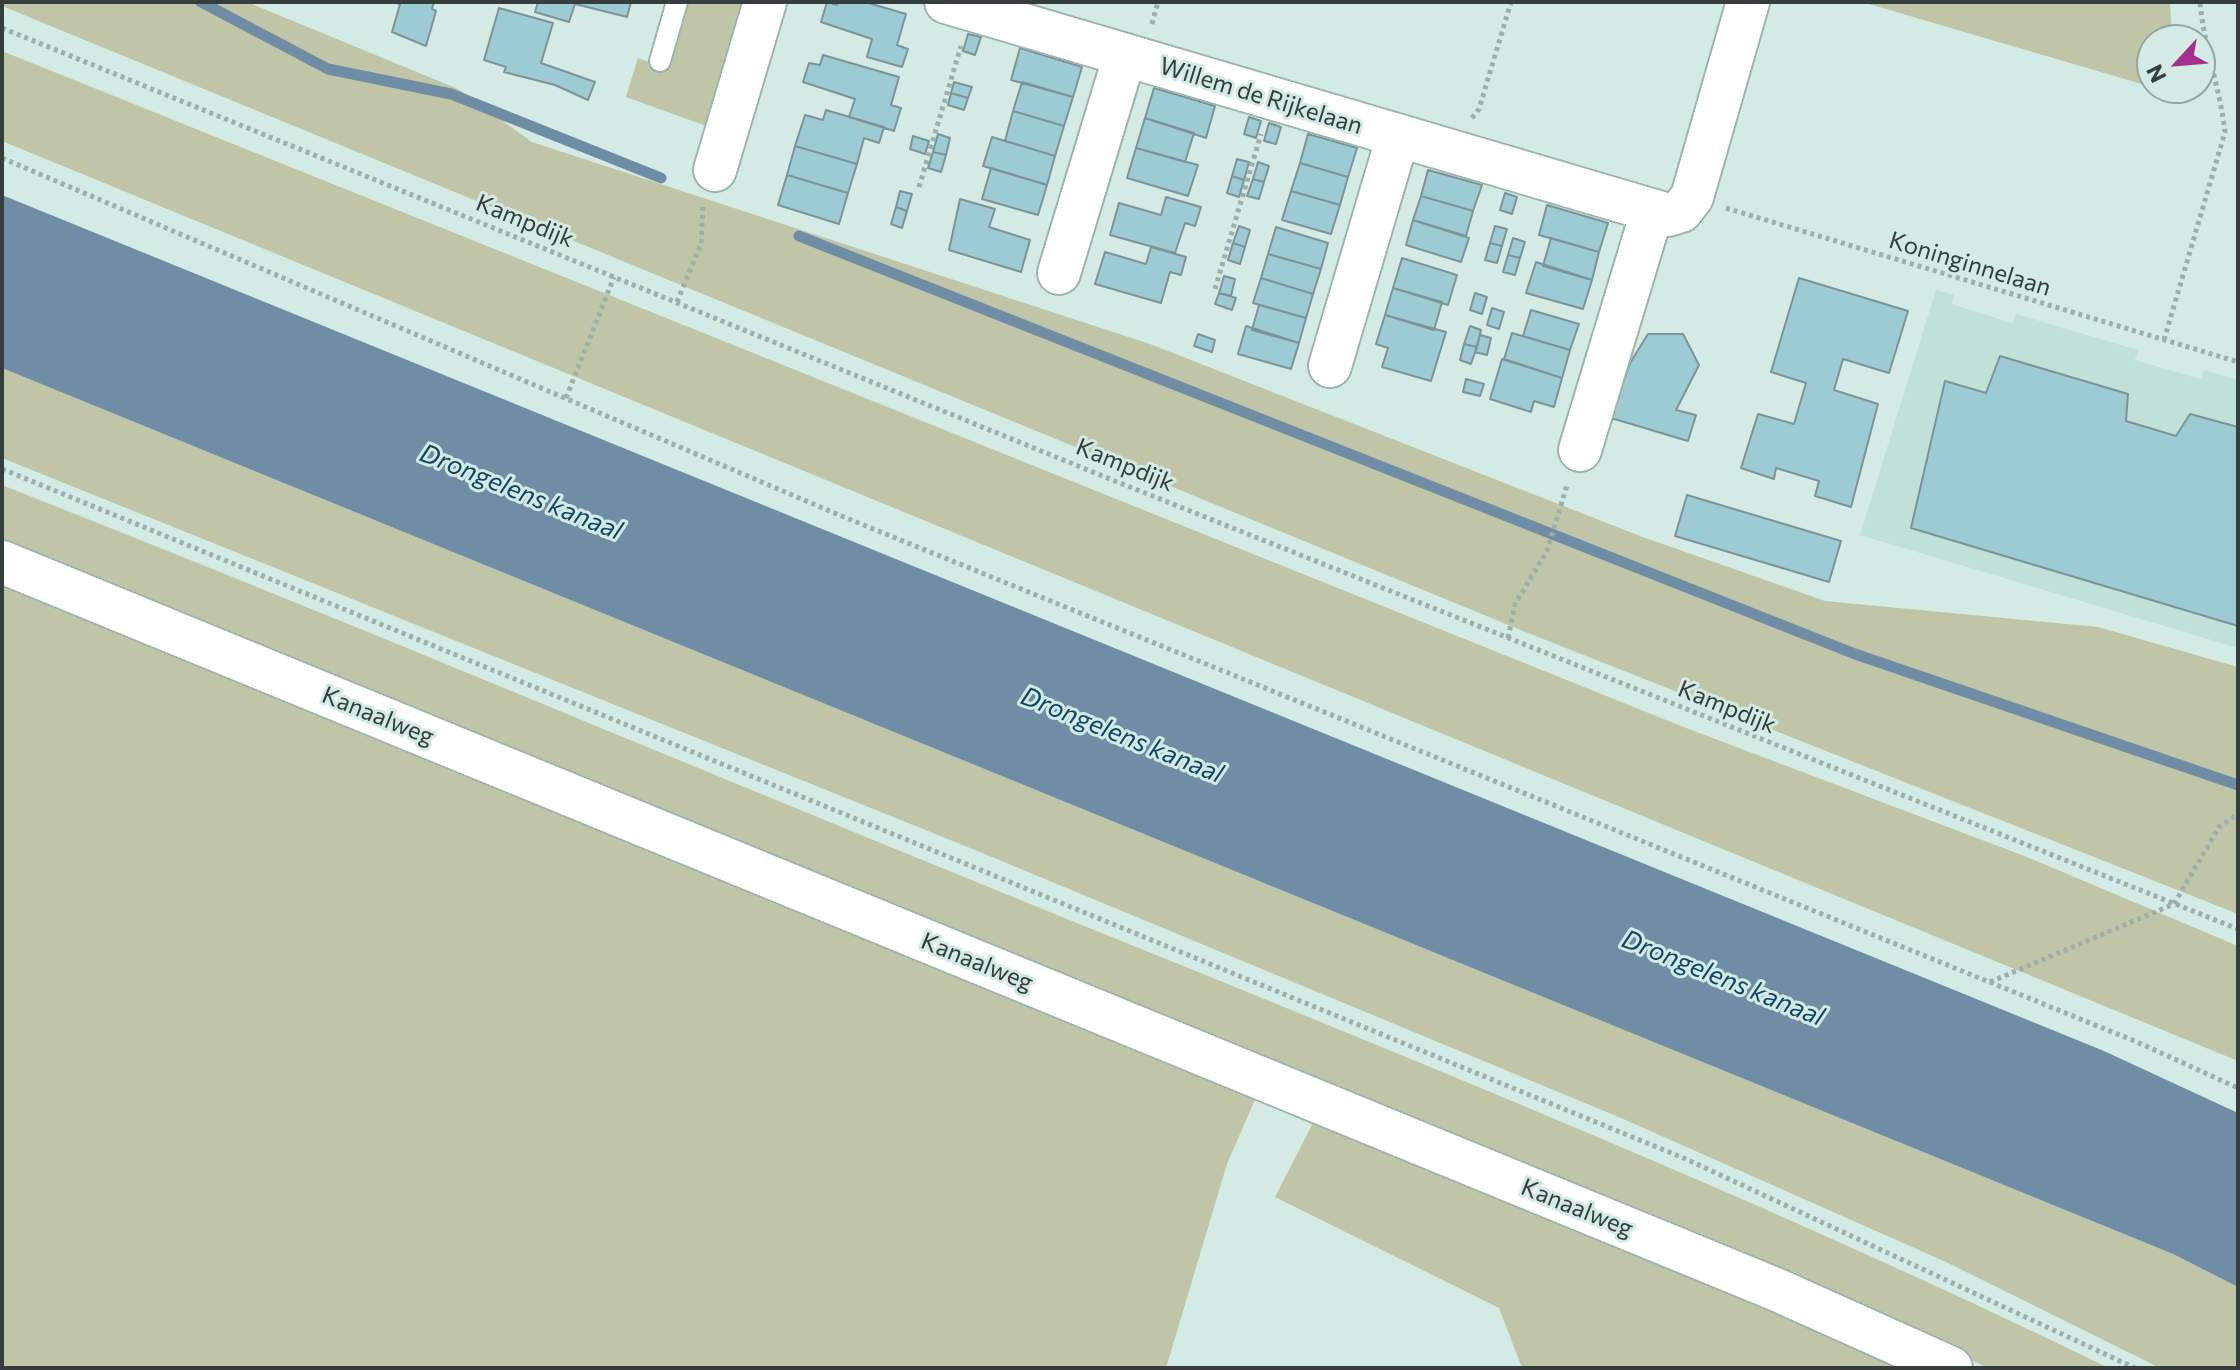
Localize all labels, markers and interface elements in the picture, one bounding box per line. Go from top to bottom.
north arrow [2136,24,2216,104]
street label: Willem de Rijkelaan [1156,51,1366,141]
text: N [2140,61,2172,87]
street label: Kampdijk [472,188,578,254]
street label: Koninginnelaan [1886,226,2054,302]
street label: Kampdijk [1072,432,1178,498]
water label: Drongelens kanaal [415,437,627,547]
street label: Kampdijk [1674,674,1780,740]
water label: Drongelens kanaal [1016,680,1228,790]
street label: Kanaalweg [318,681,438,751]
water label: Drongelens kanaal [1617,923,1829,1033]
street label: Kanaalweg [917,927,1037,997]
street label: Kanaalweg [1517,1173,1637,1243]

